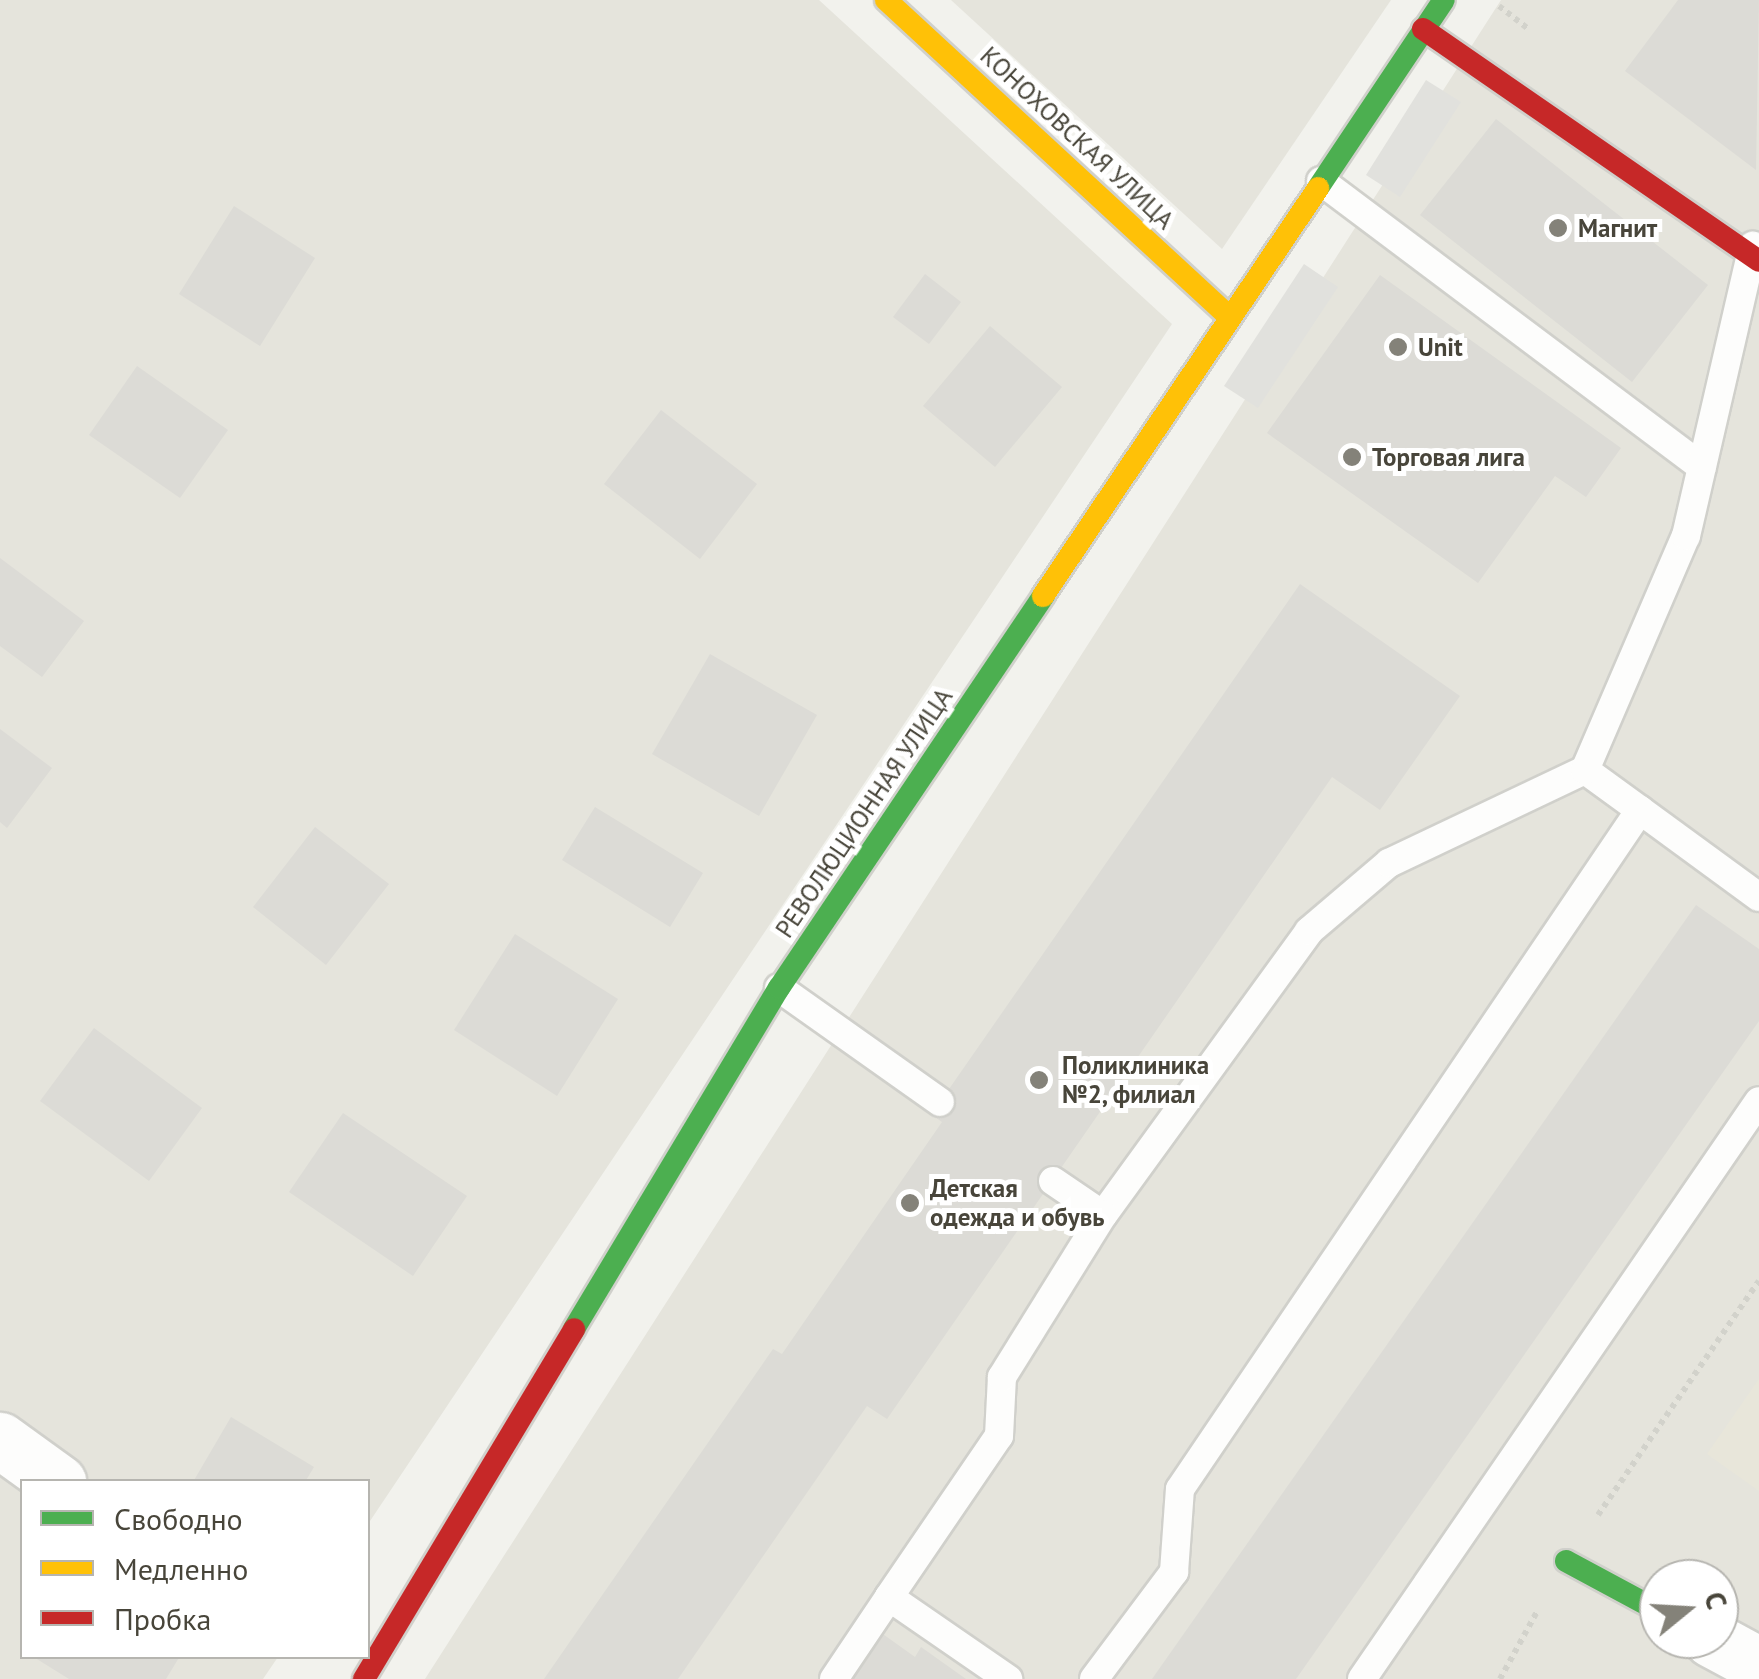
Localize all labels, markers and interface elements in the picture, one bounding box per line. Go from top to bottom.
street label: КОНОХОВСКАЯ УЛИЦА [974,40,1180,236]
place label: Магнит [1578,213,1657,243]
marker: Магнит [1547,217,1569,239]
place label: Unit [1418,332,1463,362]
marker: Unit [1387,336,1409,358]
place label: Торговая лига [1372,442,1525,472]
marker: Торговая лига [1341,446,1363,468]
street label: РЕВОЛЮЦИОННАЯ УЛИЦА [769,682,959,944]
place label: Поликлиника №2, филиал [1062,1051,1209,1110]
marker: Поликлиника №2, филиал [1026,1067,1052,1093]
place label: Детская одежда и обувь [930,1174,1104,1233]
marker: Детская одежда и обувь [899,1192,921,1214]
legend [20,1479,370,1659]
text: Свободно [114,1499,243,1538]
text: Медленно [114,1549,248,1588]
north arrow [1639,1559,1739,1659]
text: С [1696,1587,1736,1613]
text: Пробка [114,1599,211,1638]

